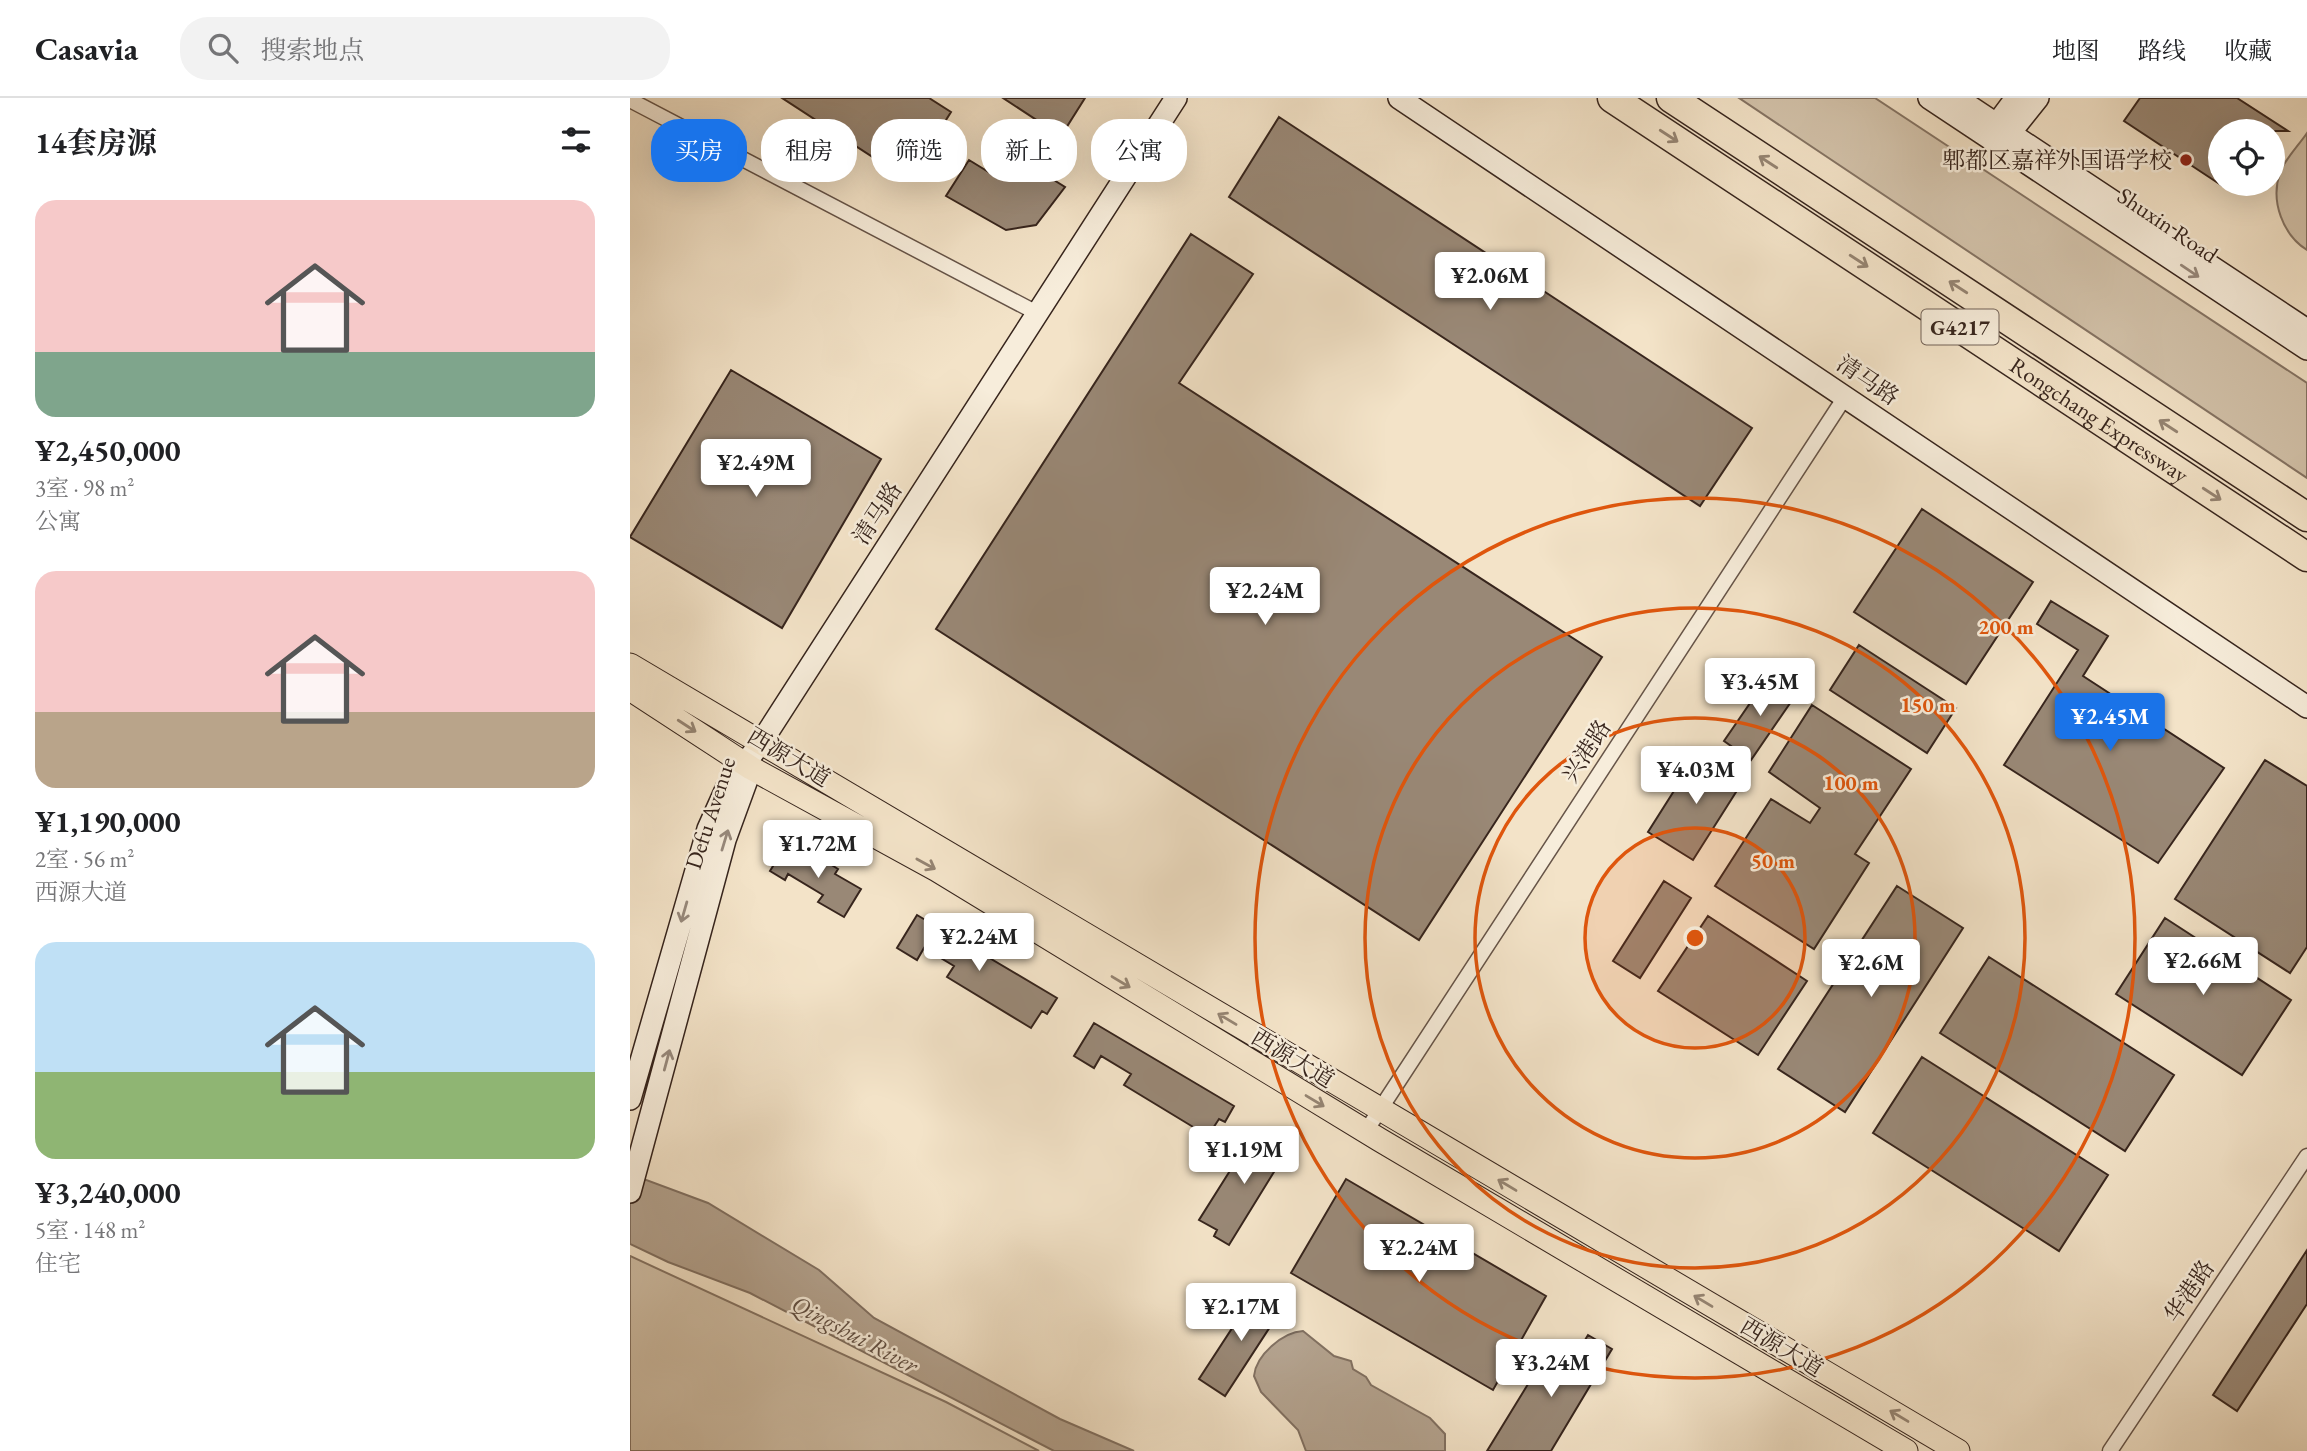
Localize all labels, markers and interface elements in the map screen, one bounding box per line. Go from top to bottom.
search box [180,17,670,80]
text: Casavia [35,27,138,70]
icon: search [204,29,242,67]
text: 搜索地点 [260,33,364,67]
text: 地图 [2052,35,2100,66]
text: 路线 [2138,35,2186,66]
text: 收藏 [2224,35,2272,66]
chip: 买房 [651,119,747,182]
chip: 租房 [761,119,857,182]
chip: 筛选 [871,119,967,182]
chip: 新上 [981,119,1077,182]
chip: 公寓 [1091,119,1187,182]
map controls [2208,119,2285,196]
button: locate [2208,119,2285,196]
icon: filters [557,121,595,159]
text: 14套房源 [35,123,157,162]
one-way arrow [1659,128,1678,143]
place label: 郫都区嘉祥外国语学校 [1942,145,2172,175]
marker: 郫都区嘉祥外国语学校 [2178,152,2194,168]
one-way arrow [1759,155,1778,169]
street label: Shuxin Road [2112,180,2224,270]
icon: home [252,245,378,371]
pin: ¥2.06M [1433,252,1547,312]
one-way arrow [1849,254,1868,268]
text: ¥2.06M [1451,260,1529,290]
one-way arrow [2180,264,2199,278]
one-way arrow [1949,280,1968,294]
road number: G4217 [1922,310,1998,344]
street label: 清马路 [1831,348,1905,412]
street label: Rongchang Expressway [2004,350,2195,490]
one-way arrow [2159,419,2178,433]
text: ¥2,450,000 [35,431,181,470]
pin: ¥2.49M [699,440,813,499]
text: ¥2.49M [717,447,795,477]
text: 3室 · 98 m² [35,473,134,503]
street label: 清马路 [846,476,908,550]
one-way arrow [2202,487,2222,501]
text: 公寓 [35,506,81,536]
pin: ¥2.24M [1208,568,1322,627]
text: ¥2.24M [1226,575,1304,605]
text: 200 m [1978,613,2034,640]
icon: home [252,616,378,742]
pin: ¥3.45M [1703,658,1817,718]
text: ¥3.45M [1721,666,1799,696]
text: 150 m [1900,691,1956,718]
pin: ¥2.45M [2053,694,2167,753]
text: ¥2.45M [2071,701,2149,731]
street label: 兴港路 [1555,714,1617,788]
one-way arrow [677,719,696,733]
street label: 西源大道 [742,720,836,794]
pin: ¥4.03M [1639,746,1753,806]
street label: Defu Avenue [678,753,742,873]
text: ¥4.03M [1657,754,1735,784]
text: 100 m [1823,769,1879,796]
text: ¥1,190,000 [35,802,181,841]
pin: ¥1.72M [761,820,875,880]
text: ¥1.72M [779,828,857,858]
one-way arrow [720,829,733,851]
text: 2室 · 56 m² [35,844,134,874]
text: 50 m [1751,847,1795,874]
one-way arrow [916,857,936,871]
text: 西源大道 [35,877,127,907]
one-way arrow [676,901,689,923]
pin: ¥2.24M [922,914,1036,973]
text: ¥2.24M [940,921,1018,951]
centre of rings [1683,926,1707,950]
pin: ¥2.66M [2146,937,2260,997]
pin: ¥2.6M [1822,940,1920,999]
text: ¥2.66M [2164,945,2242,975]
text: ¥2.6M [1838,947,1904,977]
one-way arrow [1111,975,1130,990]
icon: home [252,987,378,1113]
one-way arrow [1218,1012,1238,1026]
street label: 西源大道 [1246,1021,1340,1095]
one-way arrow [661,1049,674,1072]
one-way arrow [1305,1094,1325,1108]
pin: ¥1.19M [1187,1126,1301,1186]
text: ¥1.19M [1205,1134,1283,1164]
text: ¥3,240,000 [35,1173,181,1212]
one-way arrow [1498,1178,1518,1192]
text: 5室 · 148 m² [35,1215,145,1245]
pin: ¥2.24M [1362,1224,1476,1284]
text: ¥2.24M [1380,1232,1458,1262]
text: 住宅 [35,1248,81,1278]
street label: 华港路 [2157,1254,2221,1328]
pin: ¥2.17M [1184,1284,1298,1343]
water label: Qingshui River [787,1288,925,1381]
text: ¥2.17M [1202,1291,1280,1321]
one-way arrow [1693,1293,1713,1307]
street label: 西源大道 [1735,1310,1829,1384]
pin: ¥3.24M [1494,1340,1608,1399]
text: ¥3.24M [1512,1347,1590,1377]
one-way arrow [1889,1409,1909,1423]

